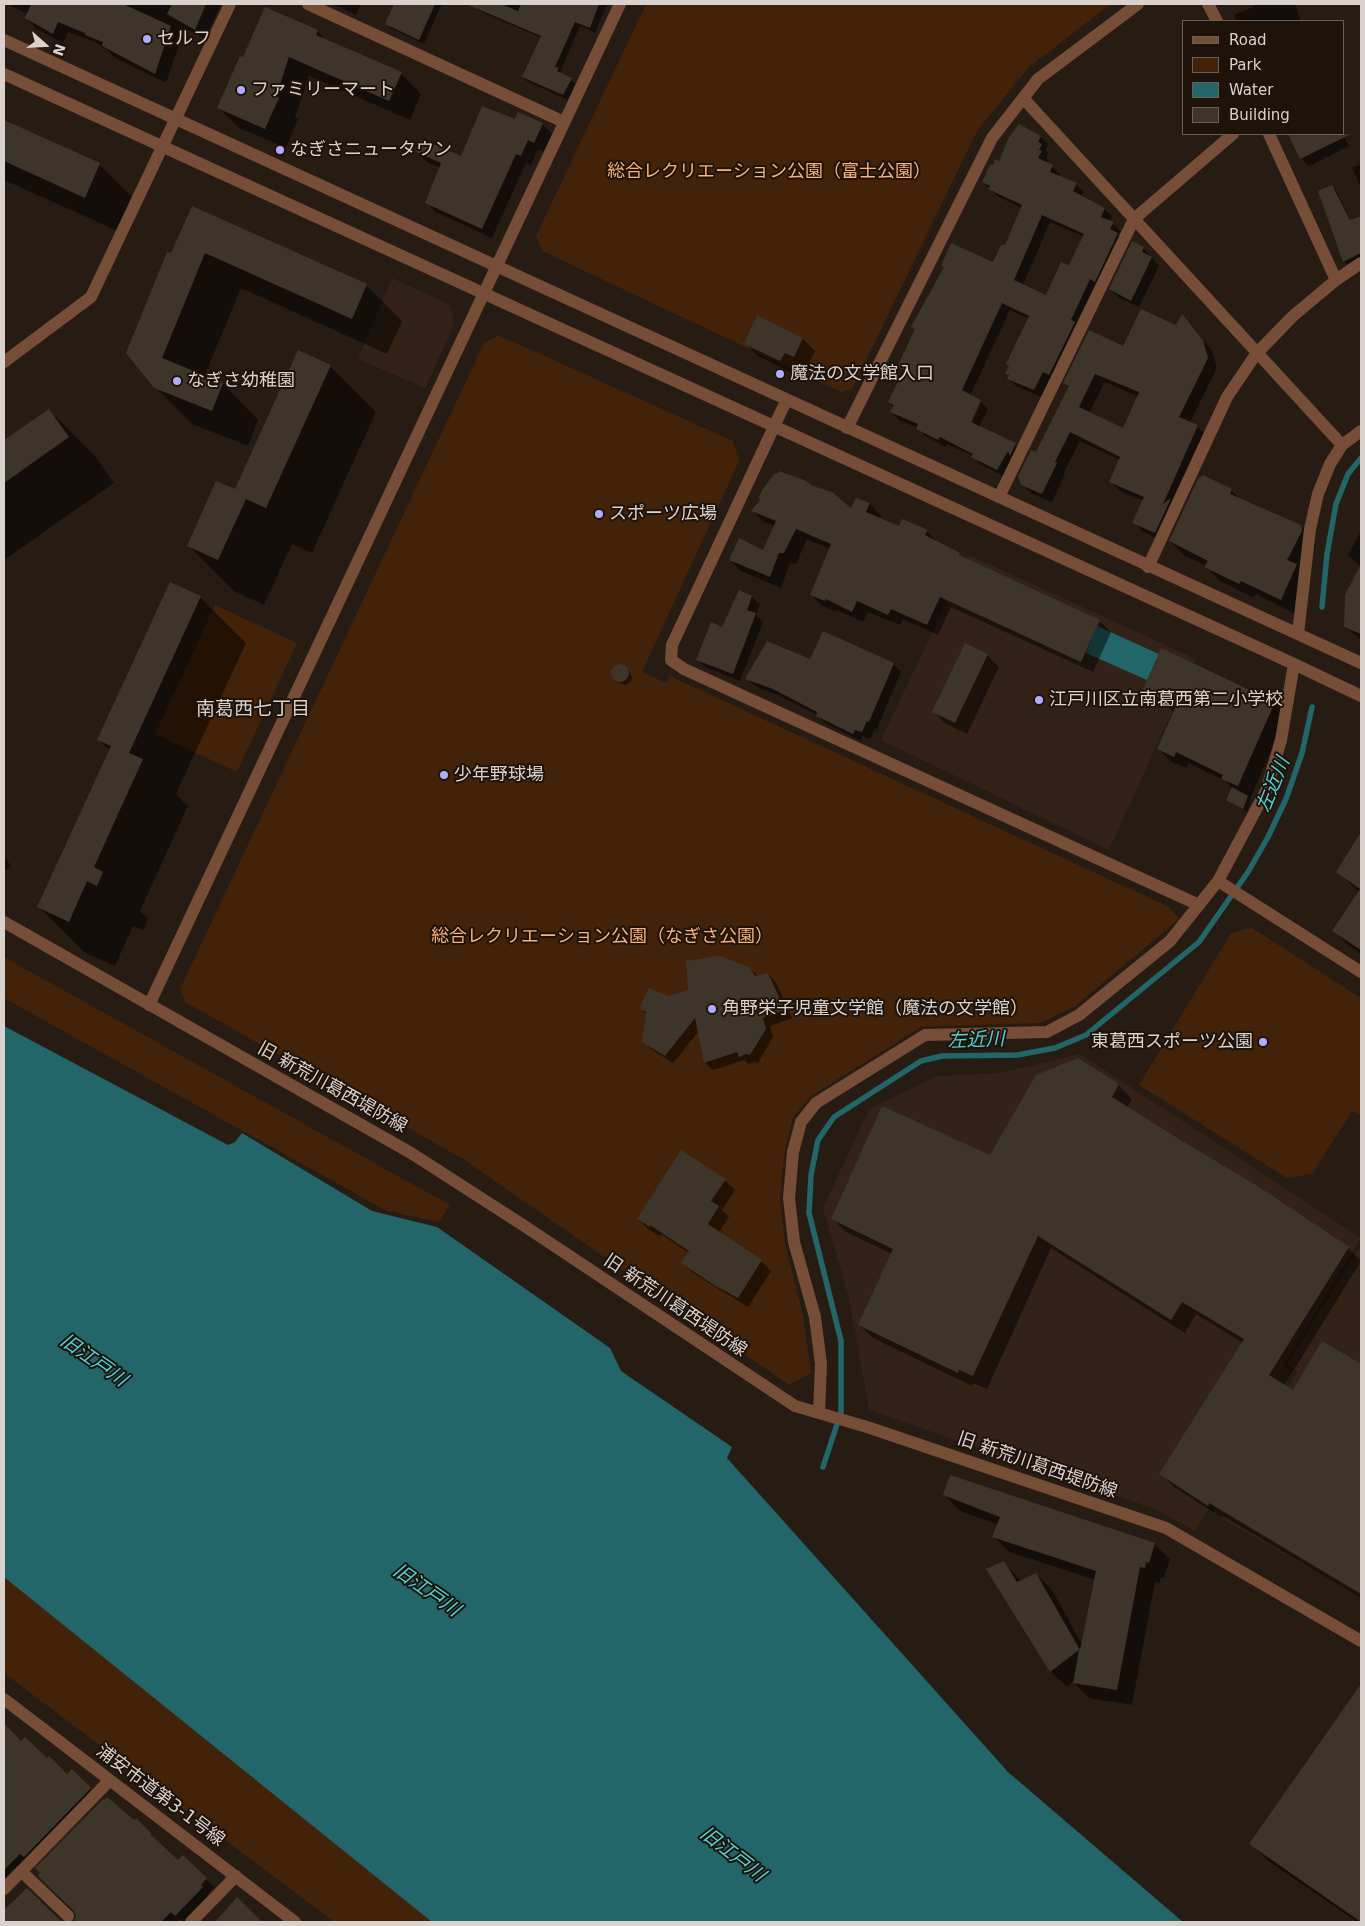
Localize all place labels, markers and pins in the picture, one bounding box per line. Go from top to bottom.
place label: セルフ [157,28,211,50]
marker: セルフ [141,33,153,45]
place label: ファミリーマート [251,79,395,101]
marker: ファミリーマート [235,84,247,96]
place label: なぎさニュータウン [290,139,452,161]
marker: なぎさニュータウン [274,144,286,156]
place label: 魔法の文学館入口 [790,363,934,385]
marker: 魔法の文学館入口 [774,368,786,380]
place label: なぎさ幼稚園 [187,370,295,392]
marker: なぎさ幼稚園 [171,375,183,387]
place label: スポーツ広場 [609,503,717,525]
marker: スポーツ広場 [593,508,605,520]
place label: 江戸川区立南葛西第二小学校 [1049,689,1283,711]
marker: 江戸川区立南葛西第二小学校 [1033,694,1045,706]
place label: 少年野球場 [454,764,544,786]
marker: 少年野球場 [438,769,450,781]
place label: 角野栄子児童文学館（魔法の文学館） [722,998,1028,1020]
marker: 角野栄子児童文学館（魔法の文学館） [706,1003,718,1015]
place label: 東葛西スポーツ公園 [1091,1031,1253,1053]
marker: 東葛西スポーツ公園 [1257,1036,1269,1048]

